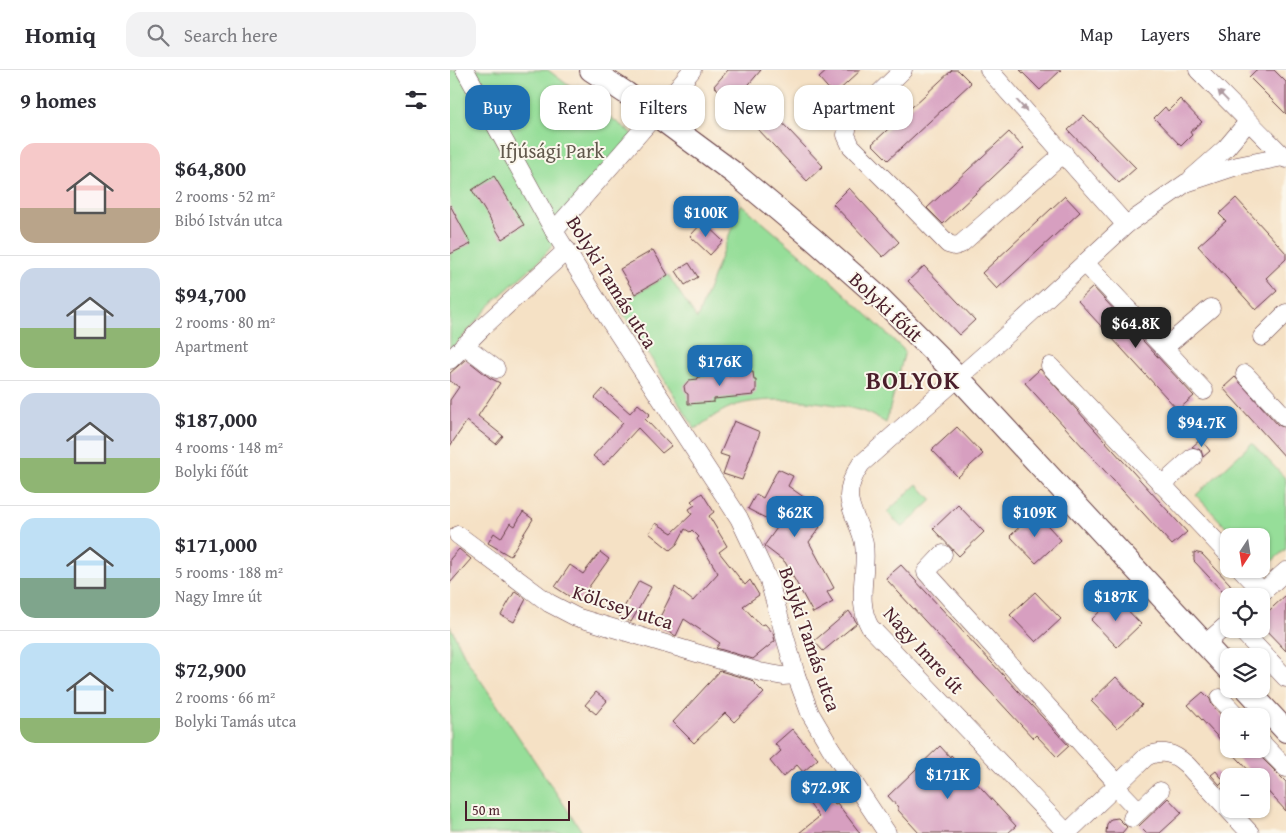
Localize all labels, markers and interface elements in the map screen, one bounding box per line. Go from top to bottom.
search box [126,12,476,57]
text: Homiq [25,17,96,52]
icon: search [144,21,172,49]
text: Search here [184,21,278,49]
text: Map [1080,21,1113,48]
text: Layers [1141,21,1190,48]
text: Share [1218,21,1261,48]
text: 9 homes [20,85,96,116]
chip: Buy [465,85,530,130]
chip: Rent [540,85,611,130]
chip: Filters [621,85,705,130]
chip: New [715,85,784,130]
chip: Apartment [794,85,913,130]
icon: filters [402,86,430,114]
one-way arrow [1217,90,1229,102]
one-way arrow [1016,100,1028,112]
park label: Ifjúsági Park [500,136,605,165]
text: $64,800 [175,153,246,184]
icon: home [60,163,120,223]
text: 2 rooms · 52 m² [175,184,275,208]
pin: $100K [671,196,741,238]
text: $100K [684,200,728,224]
text: Bibó István utca [175,208,282,232]
street label: Bolyki Tamás utca [560,210,665,354]
street label: Bolyki főút [843,265,930,349]
text: $94,700 [175,279,246,310]
icon: home [60,288,120,348]
pin: $64.8K [1095,306,1177,349]
text: 2 rooms · 80 m² [175,310,275,334]
text: $64.8K [1112,311,1160,335]
text: Apartment [175,334,248,358]
pin: $176K [685,344,755,387]
text: $176K [698,349,742,373]
district label: BOLYOK [866,362,960,398]
text: $187,000 [175,404,257,435]
pin: $94.7K [1161,406,1243,448]
text: $94.7K [1178,410,1226,434]
icon: home [60,413,120,473]
text: 4 rooms · 148 m² [175,435,283,459]
text: Bolyki főút [175,459,248,483]
pin: $62K [765,496,825,538]
pin: $109K [1000,496,1070,538]
text: $62K [778,500,812,524]
text: $109K [1013,500,1057,524]
north arrow [1220,528,1270,578]
map controls [1220,528,1270,818]
text: $171,000 [175,529,257,560]
icon: home [60,538,120,598]
text: 5 rooms · 188 m² [175,560,283,584]
street label: Bolyki Tamás utca [772,562,849,716]
street label: Kölcsey utca [569,577,678,637]
pin: $187K [1081,580,1151,622]
text: Nagy Imre út [175,584,262,608]
text: $187K [1094,584,1138,608]
button: locate [1220,588,1270,638]
street label: Nagy Imre út [877,599,972,700]
button: layers [1220,648,1270,698]
text: $72,900 [175,654,246,685]
icon: home [60,663,120,723]
text: 2 rooms · 66 m² [175,685,275,709]
button: + [1220,708,1270,758]
text: Bolyki Tamás utca [175,709,296,733]
pin: $171K [913,758,983,800]
text: $171K [926,762,970,786]
button: − [1220,768,1270,818]
pin: $72.9K [785,770,867,813]
text: $72.9K [802,775,850,799]
scale bar [465,798,570,821]
text: 50 m [472,800,500,820]

